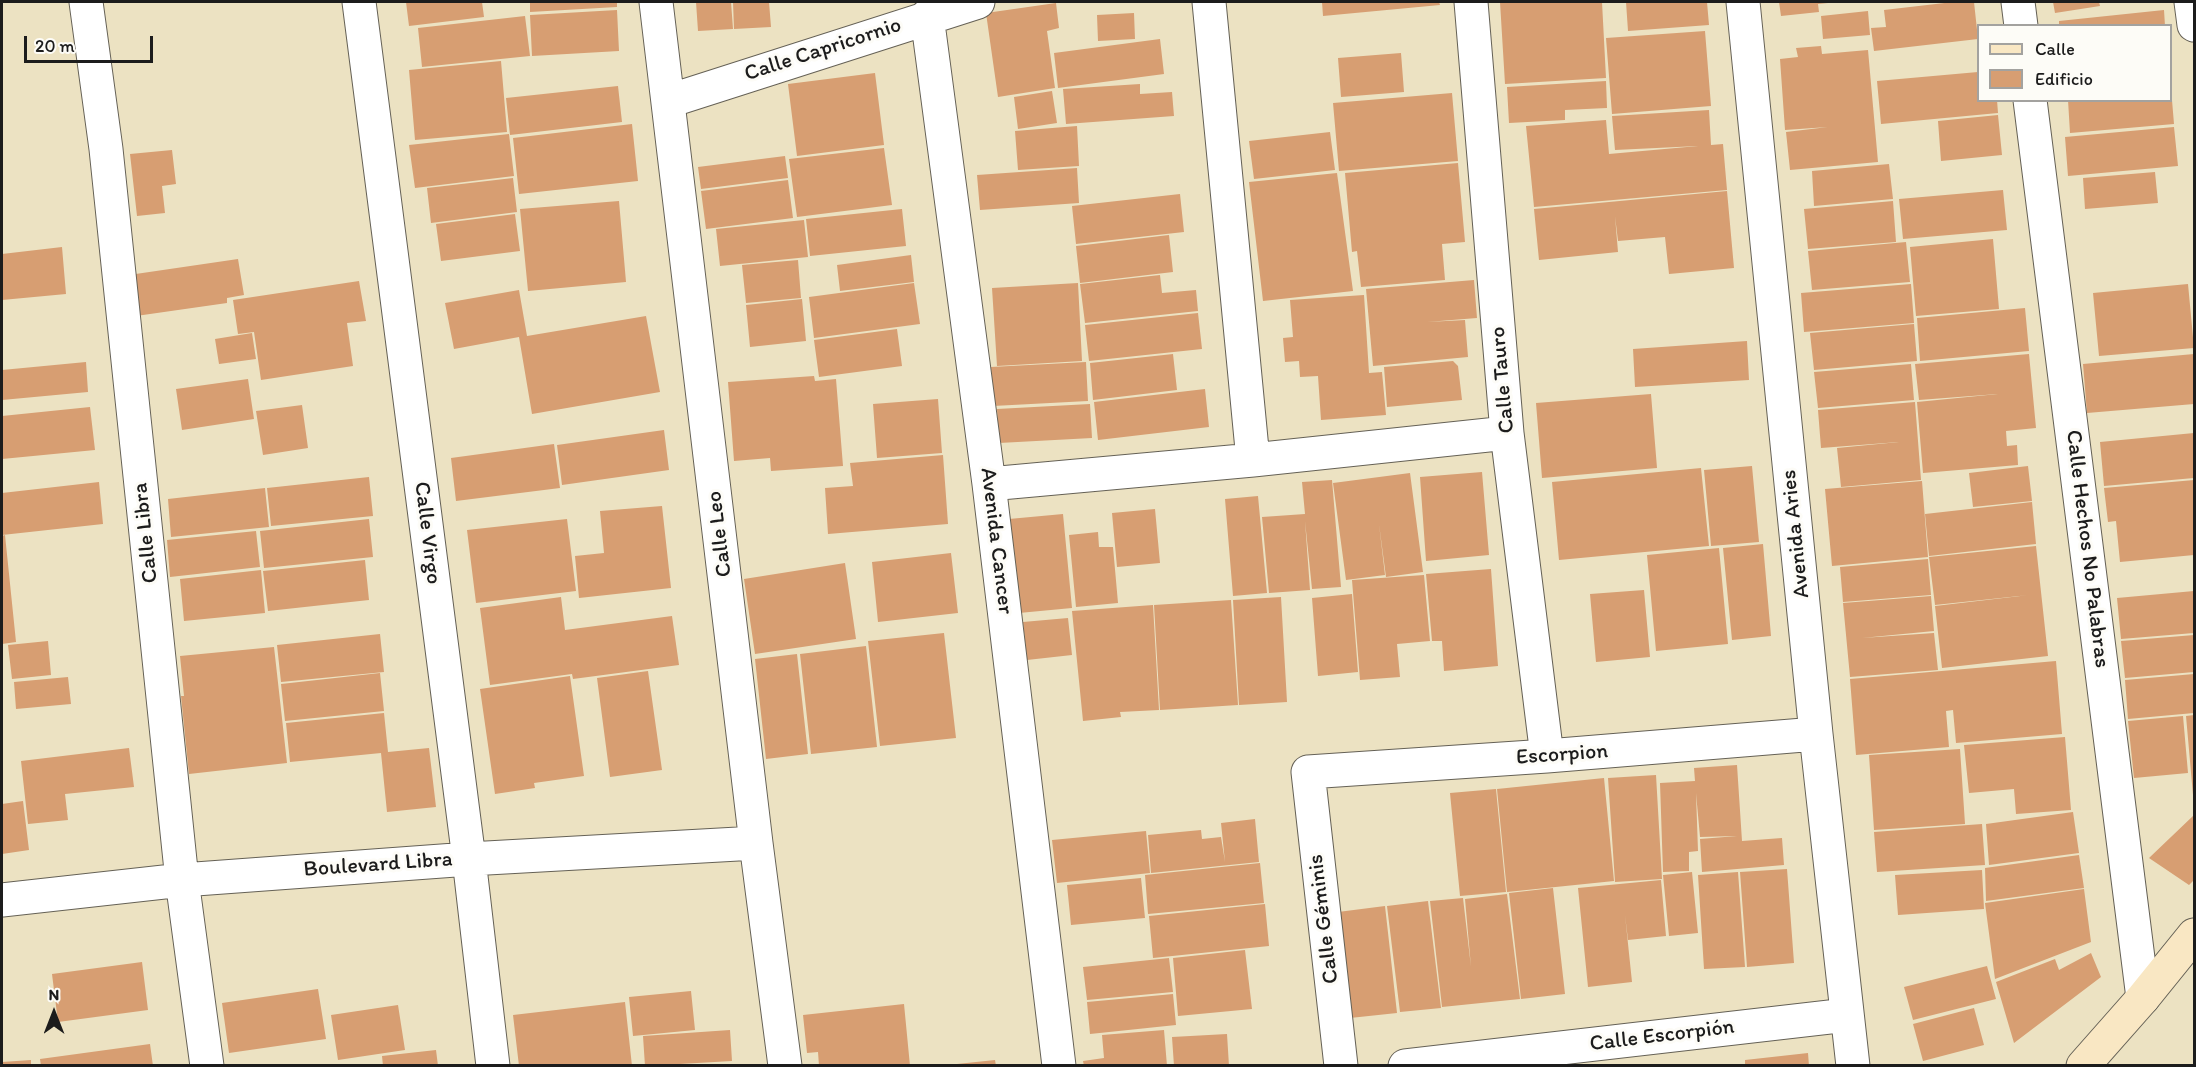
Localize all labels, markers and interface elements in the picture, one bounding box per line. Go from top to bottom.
street label: Calle Capricornio [741,12,905,88]
scale bar [27,24,156,62]
legend [1977,24,2172,102]
text: 20 m [35,35,75,57]
text: Calle [2035,38,2075,60]
text: Edificio [2035,68,2093,90]
street label: Calle Tauro [1485,326,1521,434]
street label: Calle Hechos No Palabras [2059,428,2115,670]
street label: Avenida Cancer [974,466,1018,616]
street label: Avenida Aries [1776,469,1816,599]
street label: Calle Virgo [408,480,446,586]
street label: Calle Libra [128,482,164,584]
street label: Calle Leo [702,490,738,578]
street label: Escorpion [1515,739,1609,771]
street label: Boulevard Libra [303,847,453,883]
street label: Calle Géminis [1303,853,1345,985]
north arrow [24,983,84,1043]
text: N [49,985,59,1004]
street label: Calle Escorpión [1588,1014,1736,1058]

